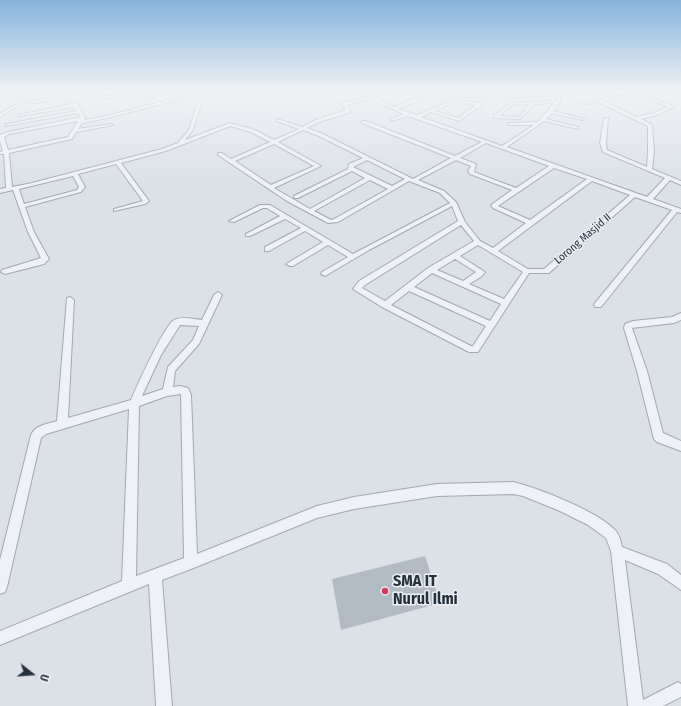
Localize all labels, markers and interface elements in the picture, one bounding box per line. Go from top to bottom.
street label: Lorong Masjid II [552,211,614,267]
place label: SMA IT Nurul Ilmi [393,572,458,610]
marker: SMA IT Nurul Ilmi [380,586,390,596]
north arrow [12,654,52,694]
text: U [37,673,51,683]

